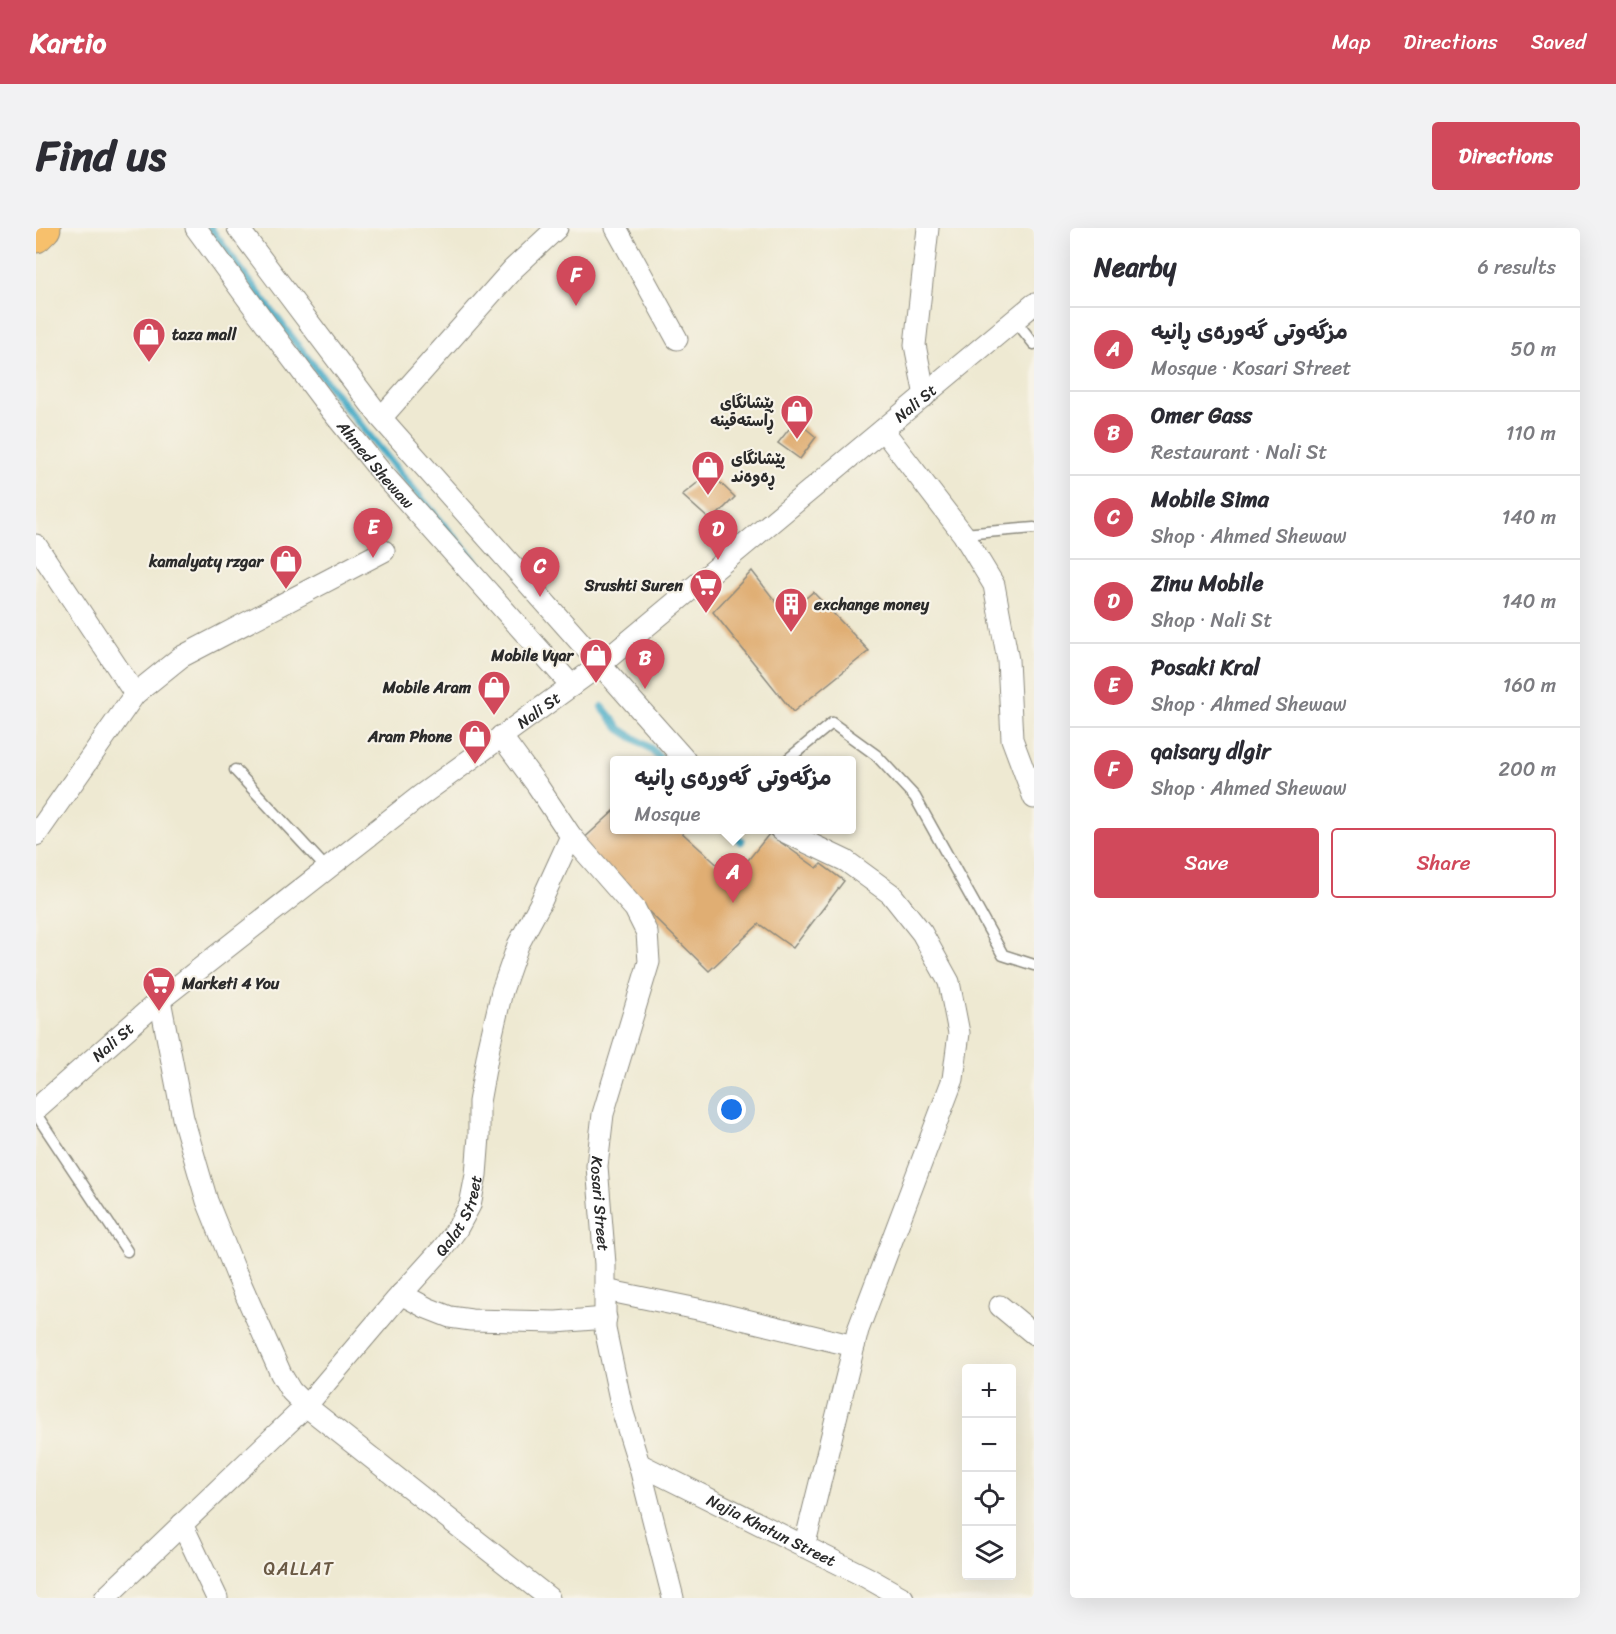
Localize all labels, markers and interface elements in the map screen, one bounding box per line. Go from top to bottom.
text: Kartio [30,18,106,67]
text: Map [1332,23,1370,61]
text: Directions [1403,23,1498,61]
text: Saved [1531,23,1586,61]
text: Find us [36,119,166,193]
button: Directions [1432,122,1580,190]
text: Nearby [1094,244,1176,290]
text: 6 results [1477,250,1556,285]
pin: F [556,256,596,306]
text: مزگەوتی گەورەی ڕانیە [1151,312,1348,351]
shop icon: taza mall [131,316,167,363]
place label: taza mall [172,320,238,349]
text: A [1107,332,1120,367]
text: 50 m [1511,332,1556,367]
text: Mosque · Kosari Street [1151,351,1351,386]
street label: Nali St [887,376,944,430]
place label: پێشانگای ڕاسته‌قینه‌ [710,388,774,435]
shop icon: پێشانگای ڕاسته‌قینه‌ [779,393,815,440]
text: Omer Gass [1151,396,1252,435]
street label: Ahmed Shewaw [329,413,422,516]
text: B [1107,416,1120,451]
text: 110 m [1506,416,1556,451]
text: Restaurant · Nali St [1151,435,1327,470]
place label: پێشانگای ڕه‌وه‌ند [731,444,785,491]
shop icon: پێشانگای ڕه‌وه‌ند [690,449,726,496]
text: Mobile Sima [1151,480,1269,519]
text: C [1107,500,1120,535]
text: 140 m [1502,500,1556,535]
pin: E [354,508,392,558]
pin: D [698,510,738,560]
text: Shop · Ahmed Shewaw [1151,519,1347,554]
shop icon: kamalyaty rzgar [268,543,304,590]
place label: kamalyaty rzgar [148,547,264,576]
pin: C [520,548,560,597]
text: Zinu Mobile [1151,564,1264,603]
supermarket icon: Srushti Suren [688,567,724,614]
place label: Srushti Suren [583,571,683,600]
text: D [1108,584,1119,619]
text: 140 m [1502,584,1556,619]
building icon: exchange money [773,586,809,633]
place label: exchange money [813,590,930,619]
text: Shop · Nali St [1151,603,1272,638]
shop icon: Mobile Vyar [578,637,614,684]
pin: B [626,640,664,689]
place label: Mobile Vyar [490,641,574,670]
text: Posaki Kral [1151,648,1260,687]
text: E [1108,668,1119,703]
text: 160 m [1503,668,1556,703]
shop icon: Mobile Aram [476,669,512,716]
place label: Mobile Aram [382,673,472,702]
street label: Nali St [510,684,567,736]
text: Shop · Ahmed Shewaw [1151,687,1347,722]
shop icon: Aram Phone [457,718,493,765]
place label: Aram Phone [367,722,452,751]
text: qaisary dlgir [1151,732,1270,771]
text: F [1108,752,1119,787]
text: 200 m [1499,752,1556,787]
popup [610,756,856,834]
text: مزگەوتی گەورەی ڕانیە [635,758,831,797]
text: Shop · Ahmed Shewaw [1151,771,1347,806]
text: Mosque [635,797,700,832]
button: Save [1094,828,1319,898]
button: Share [1331,828,1556,898]
pin: A [714,854,752,903]
supermarket icon: Marketi 4 You [141,965,177,1012]
place label: Marketi 4 You [181,969,280,998]
street label: Nali St [85,1015,141,1069]
your location [717,1095,746,1124]
street label: Kosari Street [582,1155,618,1252]
street label: Qalat Street [428,1173,491,1263]
map controls [962,1364,1016,1580]
button: + [962,1364,1016,1418]
button: − [962,1418,1016,1472]
button: locate [962,1472,1016,1526]
street label: Najia Khatun Street [701,1486,841,1575]
button: layers [962,1526,1016,1580]
district label: QALLAT [264,1553,334,1585]

